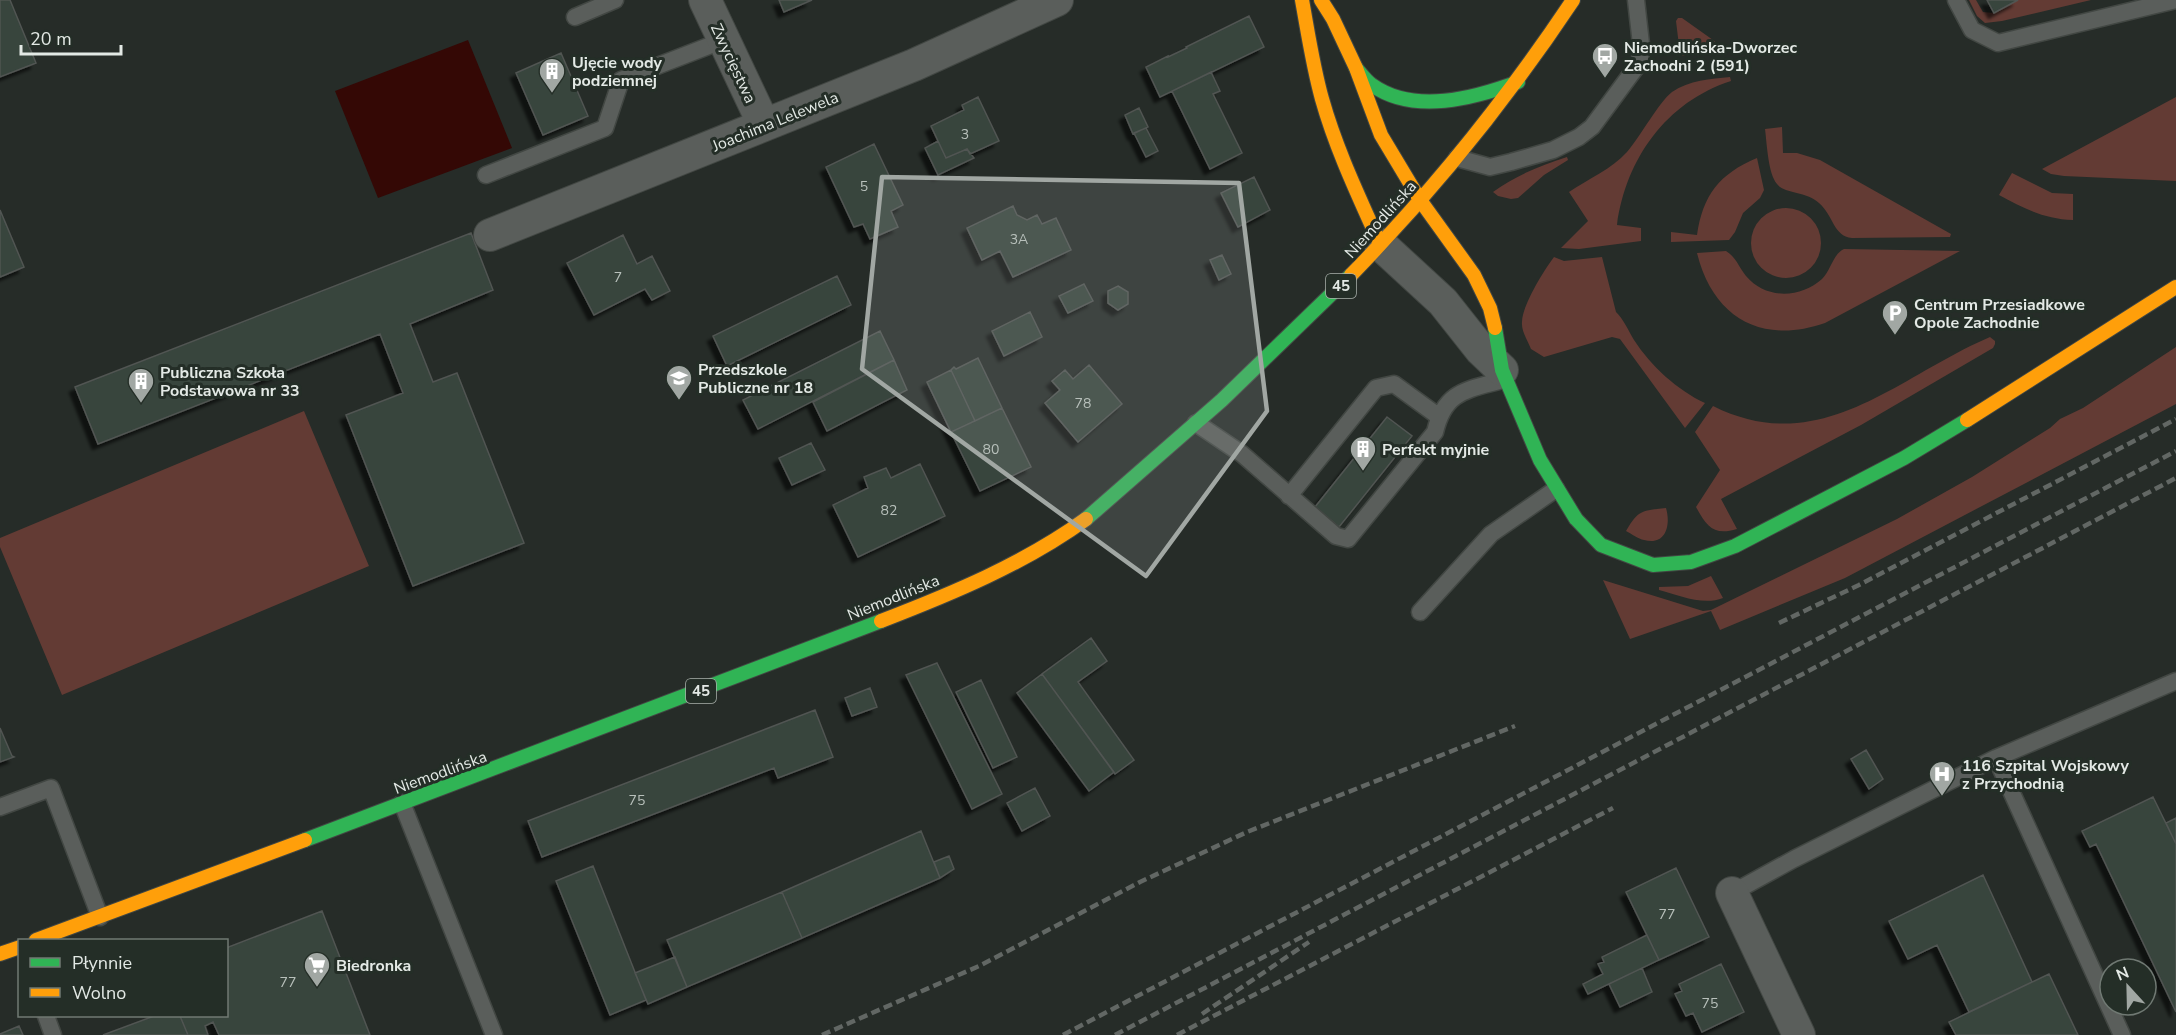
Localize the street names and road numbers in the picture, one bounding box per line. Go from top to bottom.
street label: Zwycięstwa [705,20,761,107]
street label: Joachima Lelewela [708,87,842,158]
street label: Niemodlińska [1340,176,1422,263]
road number: 45 [1326,274,1356,298]
street label: Niemodlińska [844,569,943,626]
road number: 45 [686,679,716,703]
street label: Niemodlińska [391,746,490,800]

